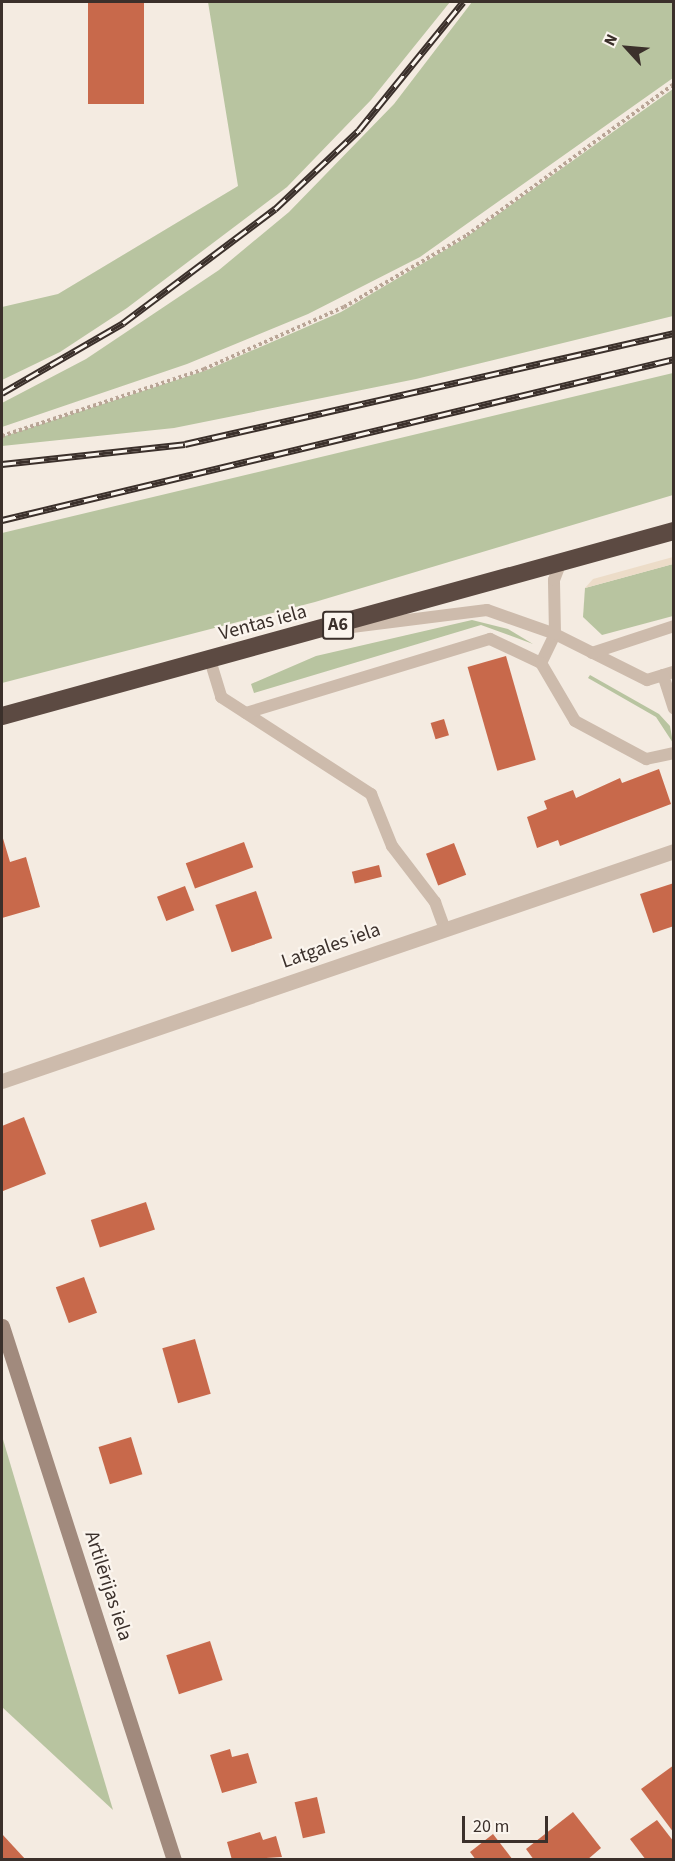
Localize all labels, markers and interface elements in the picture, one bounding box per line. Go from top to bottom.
north arrow [597,18,657,78]
text: N [599,31,623,50]
street label: Ventas iela [217,600,309,646]
road number: A6 [322,610,354,640]
street label: Latgales iela [278,918,384,974]
street label: Artilērijas iela [79,1528,137,1644]
scale bar [465,1804,550,1842]
text: 20 m [473,1814,509,1839]

